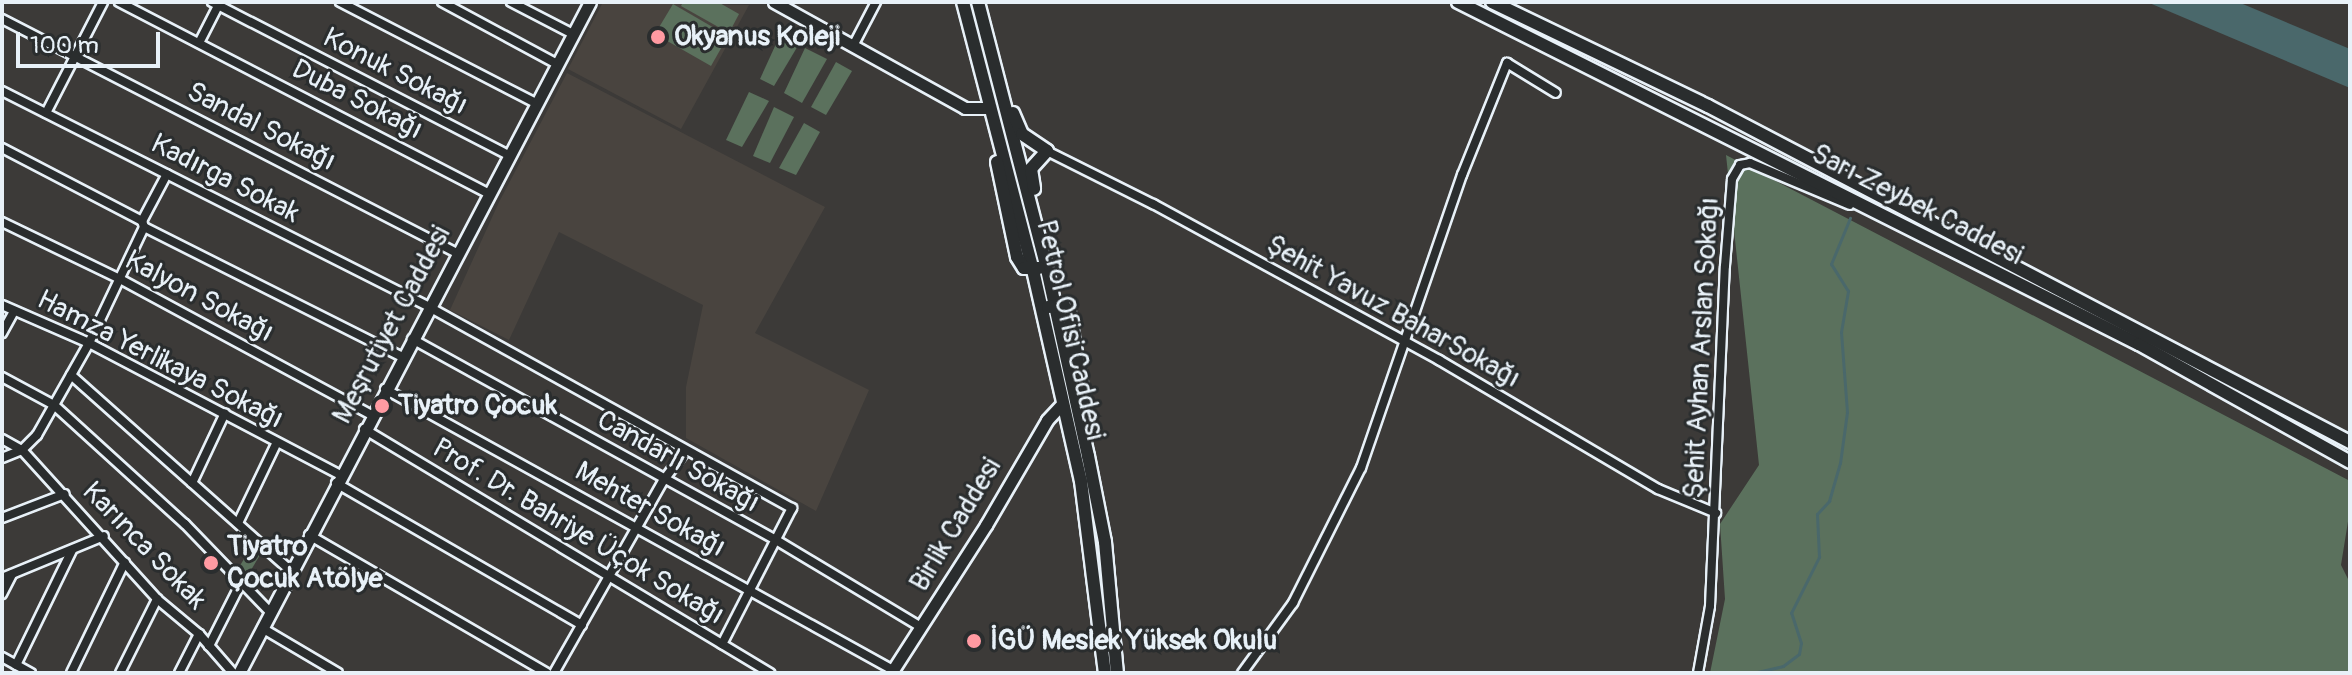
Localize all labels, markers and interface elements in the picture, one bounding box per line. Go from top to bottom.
scale bar [20,16,164,66]
place label: Okyanus Koleji [674,20,840,54]
street label: Konuk Sokağı [317,21,473,123]
marker: Okyanus Koleji [649,28,667,46]
text: 100 m [30,31,99,60]
street label: Duba Sokağı [286,53,428,147]
street label: Sandal Sokağı [181,75,341,179]
street label: Kadırga Sokak [145,127,305,231]
street label: Sarı Zeybek Caddesi [1806,137,2028,273]
street label: Şehit Ayhan Arslan Sokağı [1677,196,1727,500]
street label: Petrol Ofisi Caddesi [1028,217,1112,443]
street label: Meşrutiyet Caddesi [326,220,458,430]
street label: Şehit Yavuz BaharSokağı [1260,228,1526,396]
street label: Kalyon Sokağı [119,244,279,350]
street label: Hamza Yerlikaya Sokağı [31,283,289,437]
place label: Tiyatro Çocuk [398,389,557,423]
marker: Tiyatro Çocuk [373,397,391,415]
street label: Candarlı Sokağı [591,404,765,520]
street label: Prof. Dr. Bahriye Üçok Sokağı [426,432,730,632]
street label: Birlik Caddesi [903,452,1009,598]
street label: Mehter Sokağı [569,455,731,565]
street label: Karınca Sokak [75,475,213,617]
place label: Tiyatro Çocuk Atölye [227,530,383,596]
marker: Tiyatro Çocuk Atölye [202,554,220,572]
place label: İGÜ Meslek Yüksek Okulu [990,624,1277,658]
marker: İGÜ Meslek Yüksek Okulu [965,632,983,650]

